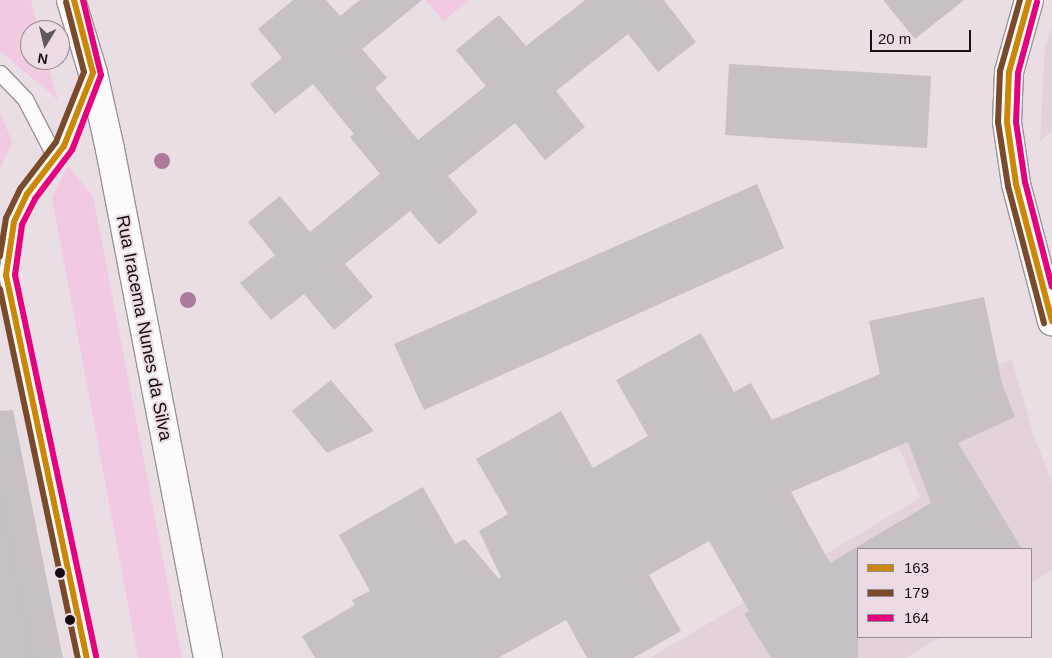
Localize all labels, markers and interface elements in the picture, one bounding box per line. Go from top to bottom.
north arrow [20,20,70,70]
scale bar [872,20,973,52]
text: 20 m [878,30,911,47]
text: N [37,50,49,68]
street label: Rua Iracema Nunes da Silva [112,213,176,443]
legend [857,548,1032,638]
text: 163 [904,559,929,576]
unlabelled marker [55,568,65,578]
text: 179 [904,584,929,601]
text: 164 [904,609,929,626]
unlabelled marker [65,615,75,625]

